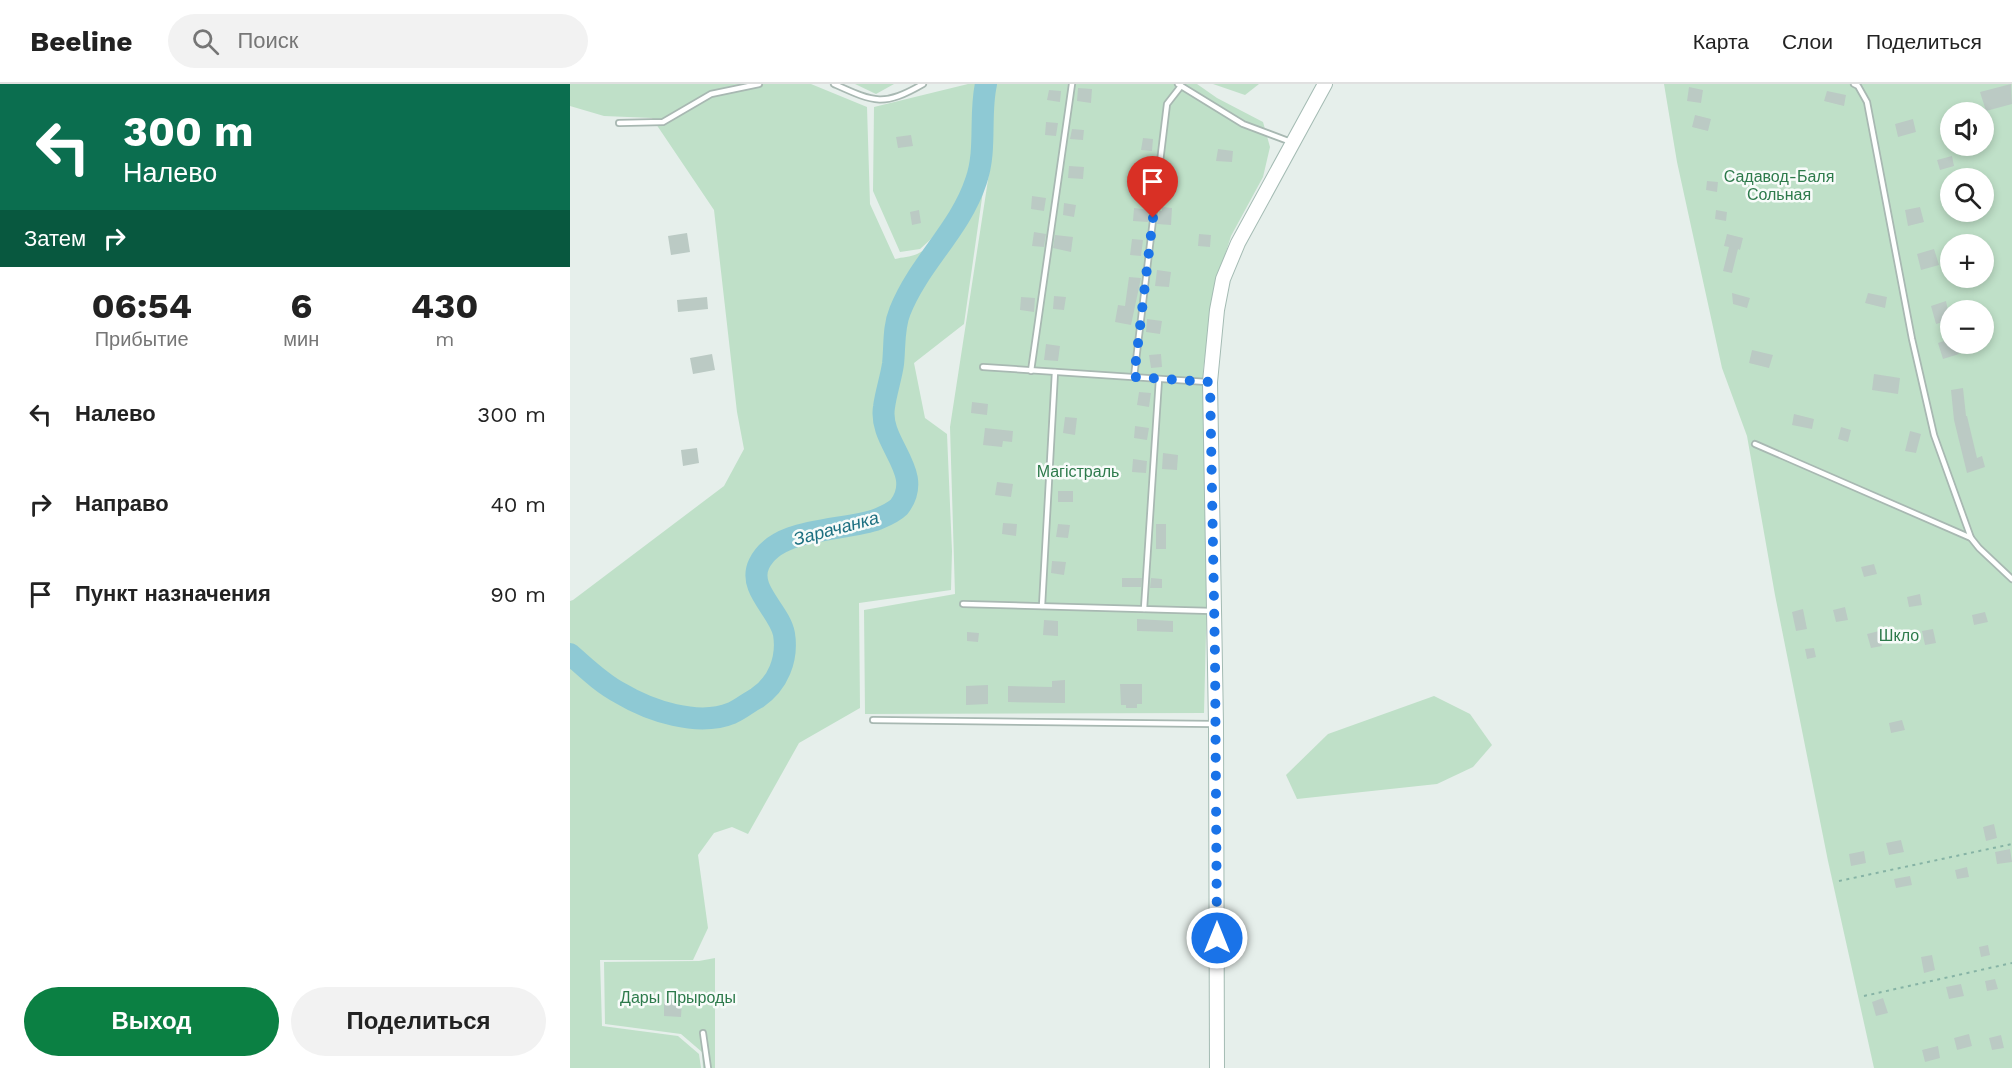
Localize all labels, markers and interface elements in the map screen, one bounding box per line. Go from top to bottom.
search box [168,14,588,68]
text: Beeline [30,25,132,58]
icon: search [189,25,222,58]
text: Поиск [237,28,298,53]
text: Карта [1693,29,1749,54]
text: Слои [1782,29,1833,54]
text: Поделиться [1866,29,1982,54]
map controls [1940,102,1994,354]
button: sound [1940,102,1994,156]
text: 300 m [123,107,254,156]
icon: left [24,108,102,186]
pin [1127,156,1178,218]
text: Налево [123,157,217,189]
icon: arrive [1136,165,1169,198]
park label: Садавод-Баля Сольная [1724,167,1834,204]
button: search [1940,168,1994,222]
icon: right [98,222,131,255]
text: Затем [24,226,86,251]
button: + [1940,234,1994,288]
text: 06:54 [91,285,192,327]
text: 6 [290,285,312,327]
text: 430 [411,285,479,327]
button: − [1940,300,1994,354]
text: Прибытие [95,327,189,351]
text: мин [283,327,319,351]
text: m [435,327,454,351]
icon: left [24,398,57,431]
text: Налево [75,401,156,426]
text: 300 m [477,402,546,427]
park label: Магістраль [1037,462,1119,481]
icon: right [24,488,57,521]
text: Направо [75,491,169,516]
text: 40 m [490,492,546,517]
water label: Зарачанка [791,507,881,549]
icon: arrive [24,578,57,611]
text: Пункт назначения [75,581,271,606]
text: 90 m [490,582,546,607]
park label: Шкло [1879,626,1919,645]
position arrow [1185,906,1249,970]
button: Выход [24,987,279,1056]
button: Поделиться [291,987,546,1056]
park label: Дары Прыроды [620,988,736,1007]

